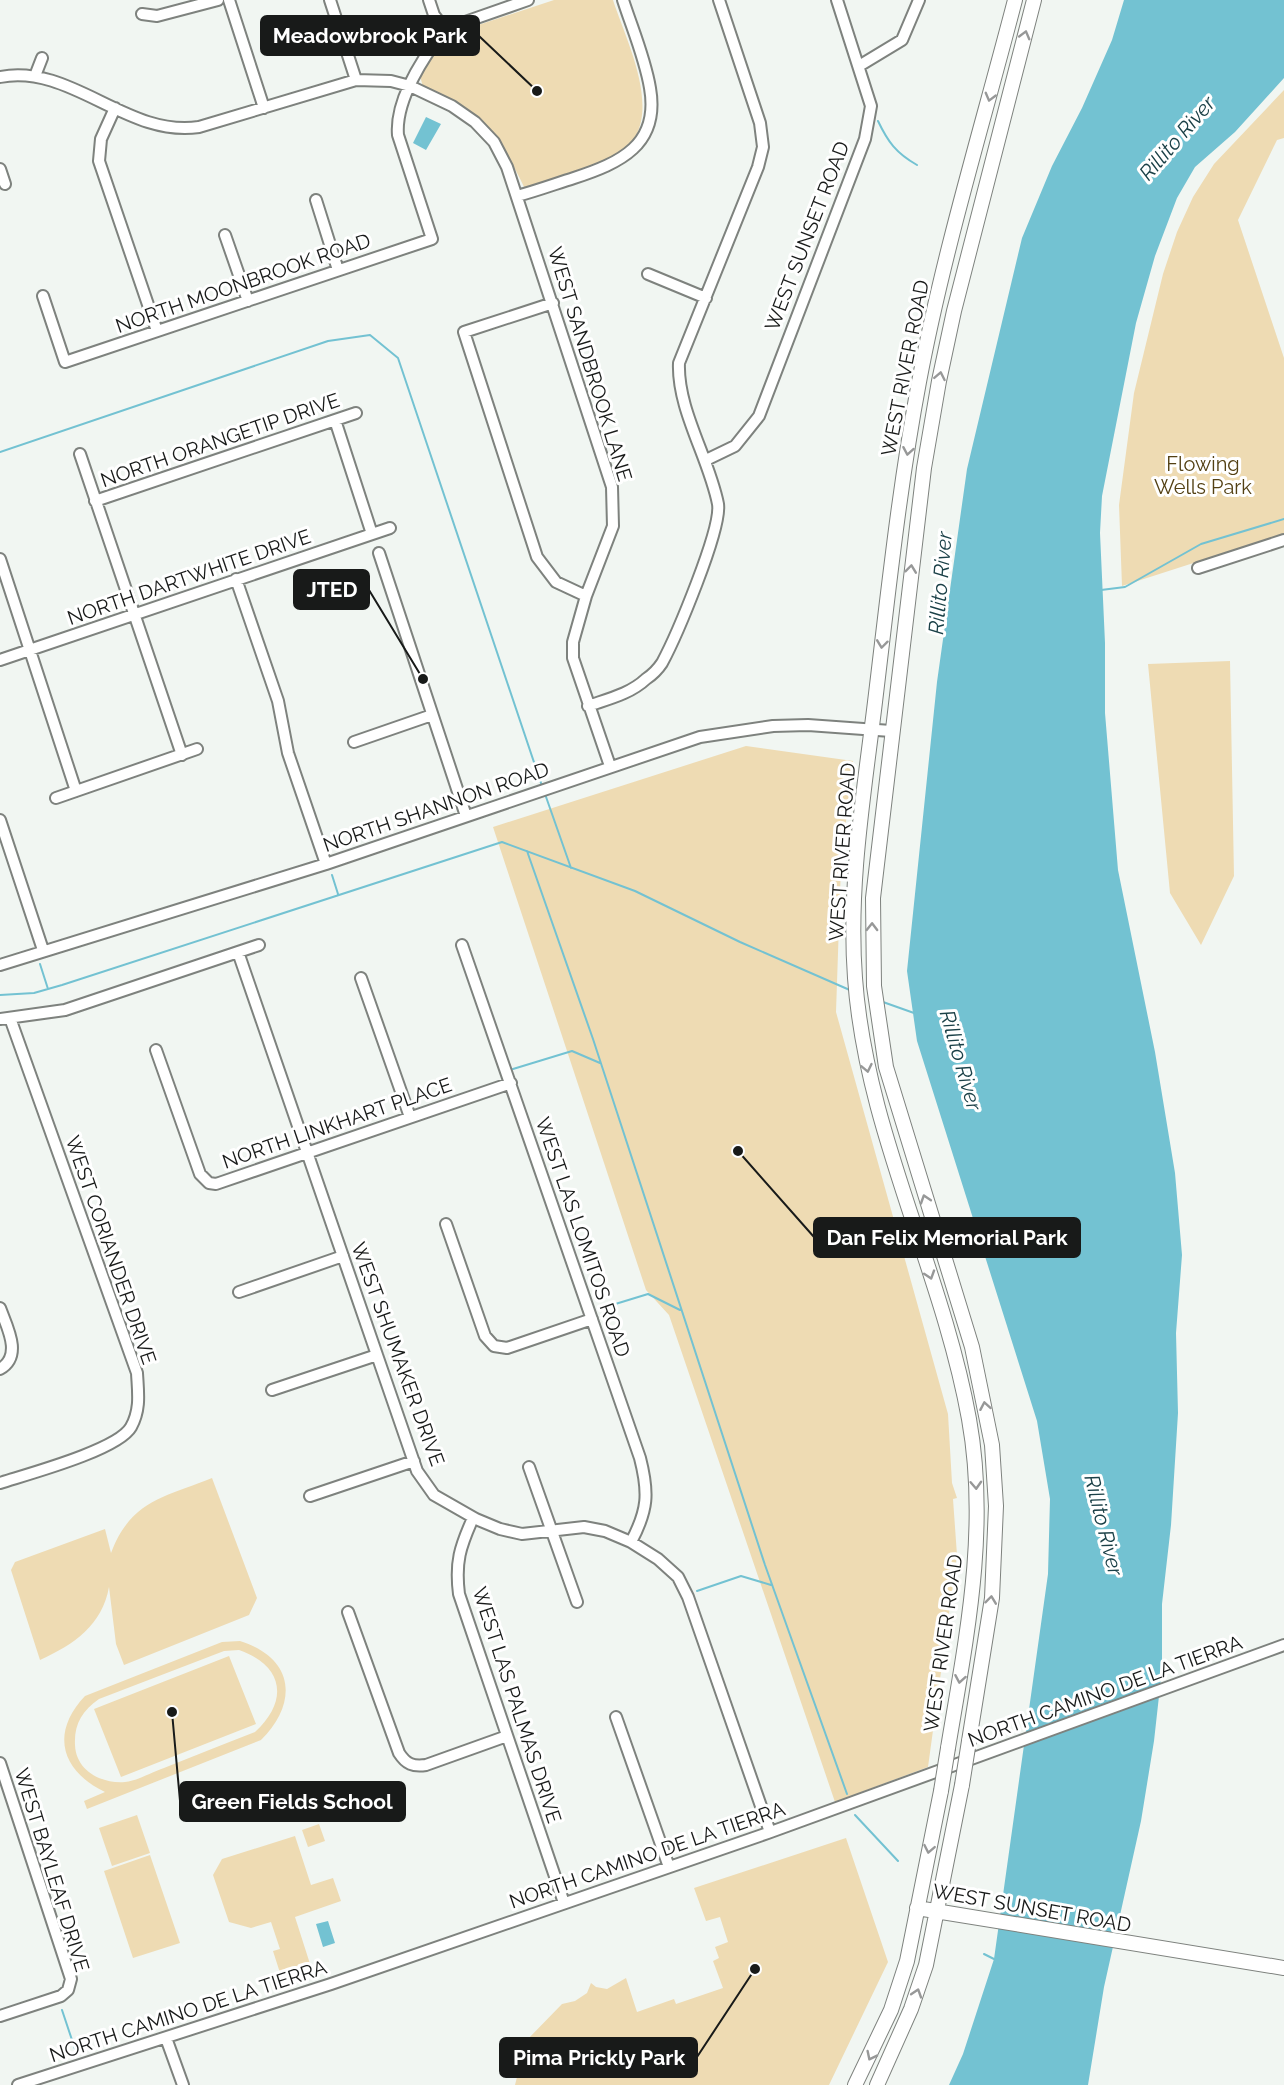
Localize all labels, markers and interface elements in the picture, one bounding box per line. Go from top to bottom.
callout: Meadowbrook Park [261,16,479,55]
text: Meadowbrook Park [273,23,468,48]
one-way arrow [1018,31,1030,41]
water label: Rillito River [1134,90,1221,185]
one-way arrow [984,92,997,102]
street label: WEST SUNSET ROAD [760,138,854,334]
street label: NORTH MOONBROOK ROAD [112,228,374,338]
street label: WEST SANDBROOK LANE [543,244,637,484]
street label: WEST RIVER ROAD [876,278,934,458]
one-way arrow [933,372,946,382]
street label: NORTH ORANGETIP DRIVE [97,388,343,492]
one-way arrow [902,446,914,455]
park label: Flowing Wells Park [1154,452,1252,499]
street label: NORTH DARTWHITE DRIVE [64,524,314,630]
water label: Rillito River [923,530,957,635]
one-way arrow [905,565,917,574]
callout: JTED [294,570,369,609]
text: JTED [307,577,357,602]
one-way arrow [876,639,889,649]
street label: NORTH SHANNON ROAD [320,757,552,857]
street label: WEST RIVER ROAD [824,762,860,942]
one-way arrow [866,923,878,932]
water label: Rillito River [935,1007,987,1114]
one-way arrow [860,1063,873,1073]
street label: NORTH LINKHART PLACE [219,1072,455,1174]
street label: WEST LAS LOMITOS ROAD [531,1114,635,1360]
street label: WEST CORIANDER DRIVE [61,1133,161,1367]
one-way arrow [920,1194,932,1205]
callout: Dan Felix Memorial Park [814,1218,1080,1257]
text: Dan Felix Memorial Park [826,1225,1068,1250]
street label: WEST SHUMAKER DRIVE [346,1239,450,1469]
one-way arrow [922,1269,935,1280]
one-way arrow [979,1401,992,1411]
water label: Rillito River [1079,1472,1129,1579]
one-way arrow [969,1481,982,1490]
street label: WEST RIVER ROAD [919,1553,967,1733]
street label: WEST LAS PALMAS DRIVE [467,1584,567,1826]
one-way arrow [984,1596,997,1605]
street label: NORTH CAMINO DE LA TIERRA [965,1630,1246,1752]
one-way arrow [954,1674,967,1684]
street label: WEST BAYLEAF DRIVE [10,1765,94,1975]
callout: Green Fields School [180,1782,405,1821]
text: Green Fields School [191,1789,393,1814]
street label: NORTH CAMINO DE LA TIERRA [506,1796,789,1914]
one-way arrow [923,1843,936,1853]
street label: WEST SUNSET ROAD [931,1879,1133,1937]
street label: NORTH CAMINO DE LA TIERRA [46,1955,330,2067]
one-way arrow [909,1988,922,1999]
callout: Pima Prickly Park [500,2038,697,2077]
text: Pima Prickly Park [513,2045,685,2070]
one-way arrow [866,2049,878,2060]

